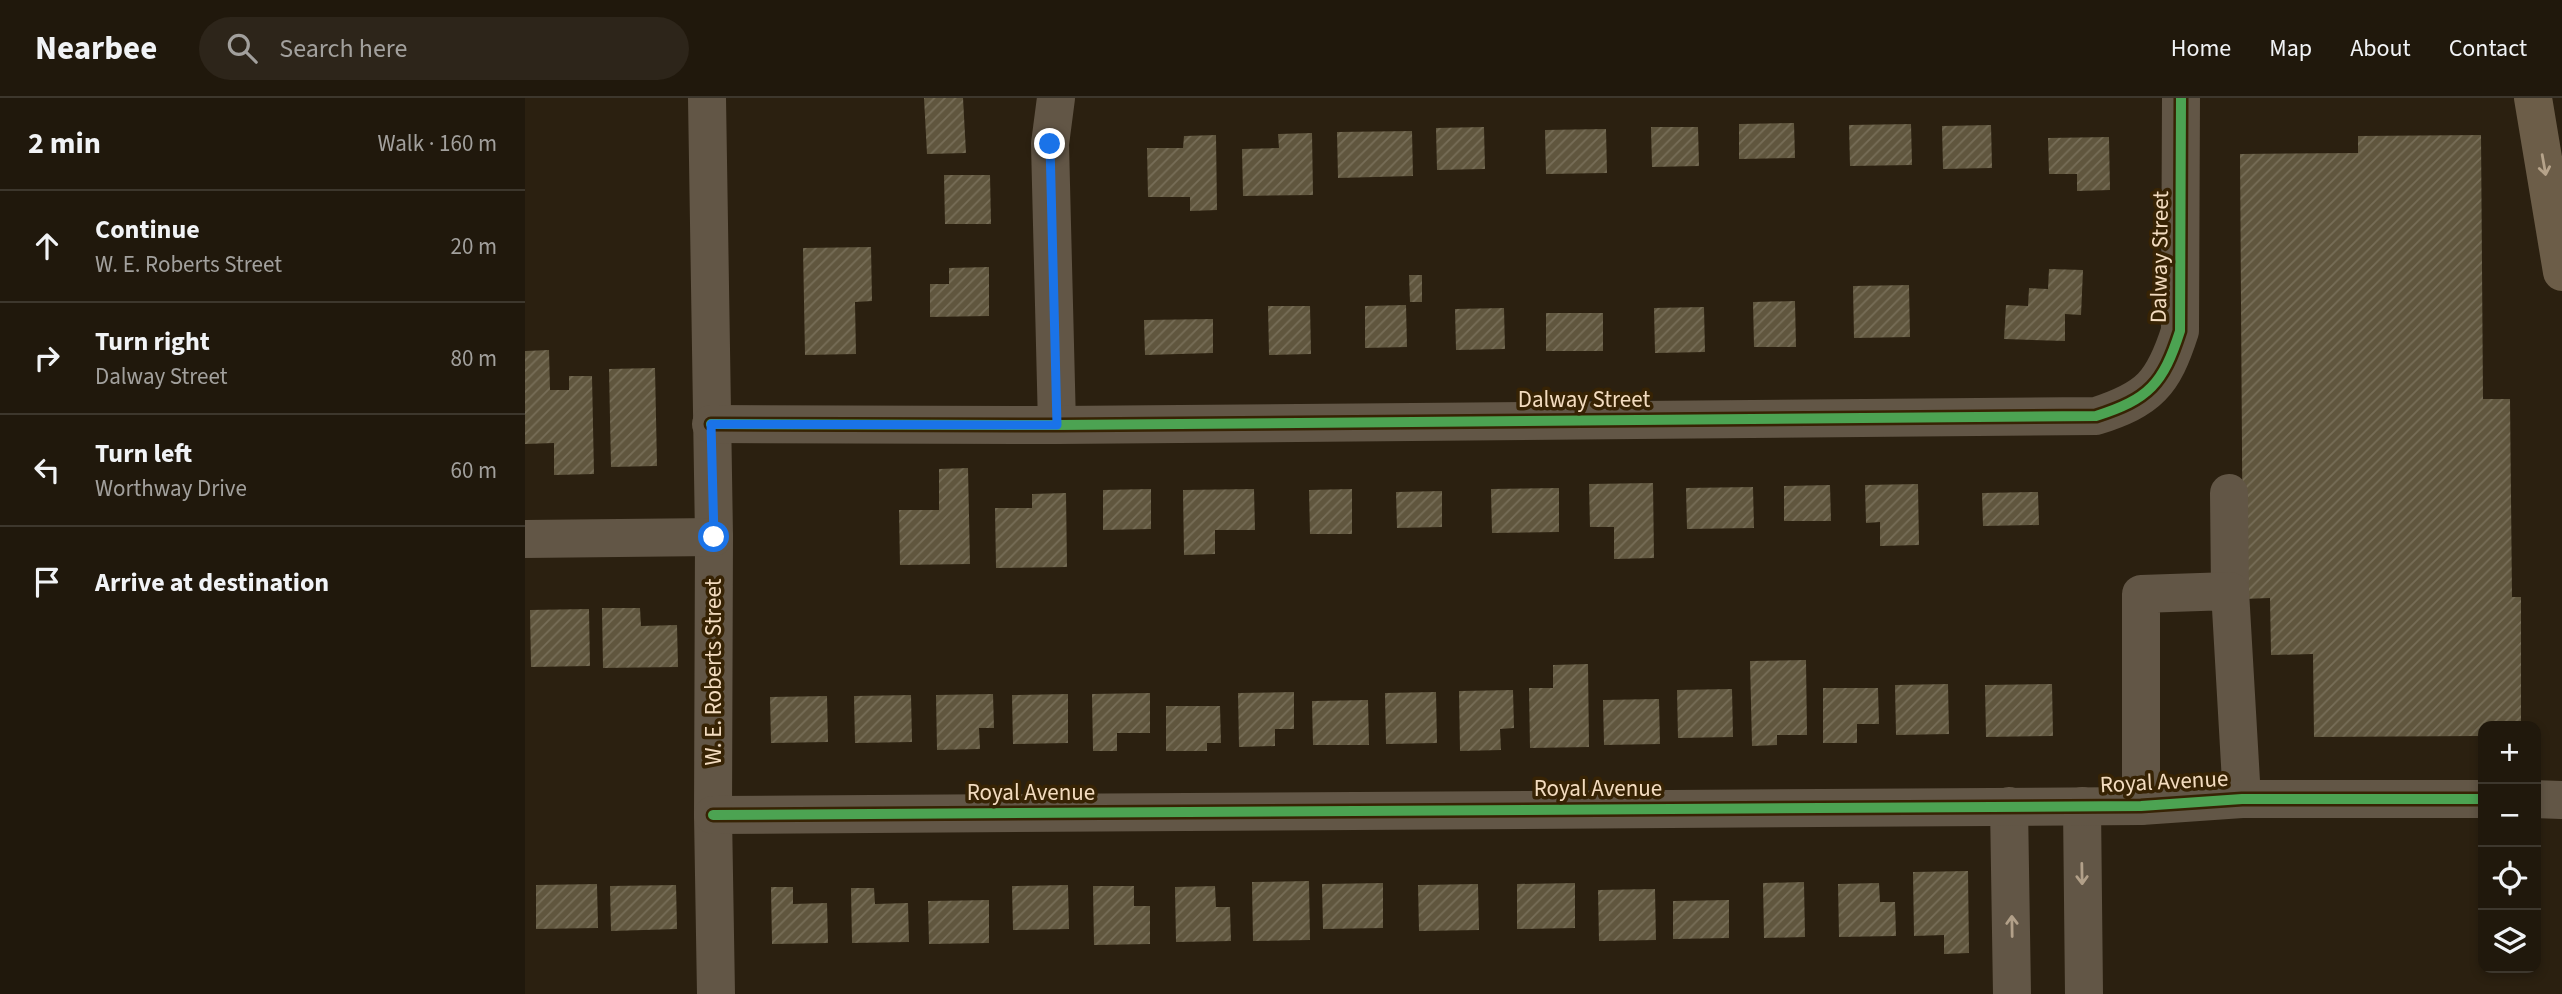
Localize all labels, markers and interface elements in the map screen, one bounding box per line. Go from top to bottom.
search box [199,17,689,80]
text: Nearbee [35,25,157,72]
icon: search [223,29,261,67]
text: Search here [279,30,407,67]
text: Home [2171,31,2231,66]
text: Map [2269,31,2312,66]
text: About [2350,31,2411,66]
text: Contact [2449,31,2527,66]
text: 2 min [28,122,101,165]
text: Walk · 160 m [378,127,497,160]
route end [1034,128,1065,159]
one-way arrow [2538,153,2551,176]
street label: Dalway Street [2142,190,2177,324]
text: Continue [95,211,200,248]
icon: ahead [28,227,66,265]
text: 20 m [450,230,497,263]
text: W. E. Roberts Street [95,248,282,281]
text: Turn right [95,323,210,360]
icon: right [28,339,66,377]
text: 80 m [450,342,497,375]
text: Dalway Street [95,360,227,393]
street label: Dalway Street [1518,383,1650,416]
text: Turn left [95,435,192,472]
icon: left [28,451,66,489]
text: 60 m [450,454,497,487]
text: Worthway Drive [95,472,247,505]
route start [698,521,729,552]
icon: arrive [28,563,66,601]
text: Arrive at destination [95,564,329,601]
street label: W. E. Roberts Street [697,578,730,765]
map controls [2478,721,2541,973]
button: + [2478,721,2541,784]
street label: Royal Avenue [2099,762,2229,801]
street label: Royal Avenue [1534,772,1662,805]
street label: Royal Avenue [967,776,1095,809]
button: − [2478,784,2541,847]
button: locate [2478,847,2541,910]
one-way arrow [2075,862,2088,885]
button: layers [2478,910,2541,973]
one-way arrow [2005,915,2018,938]

